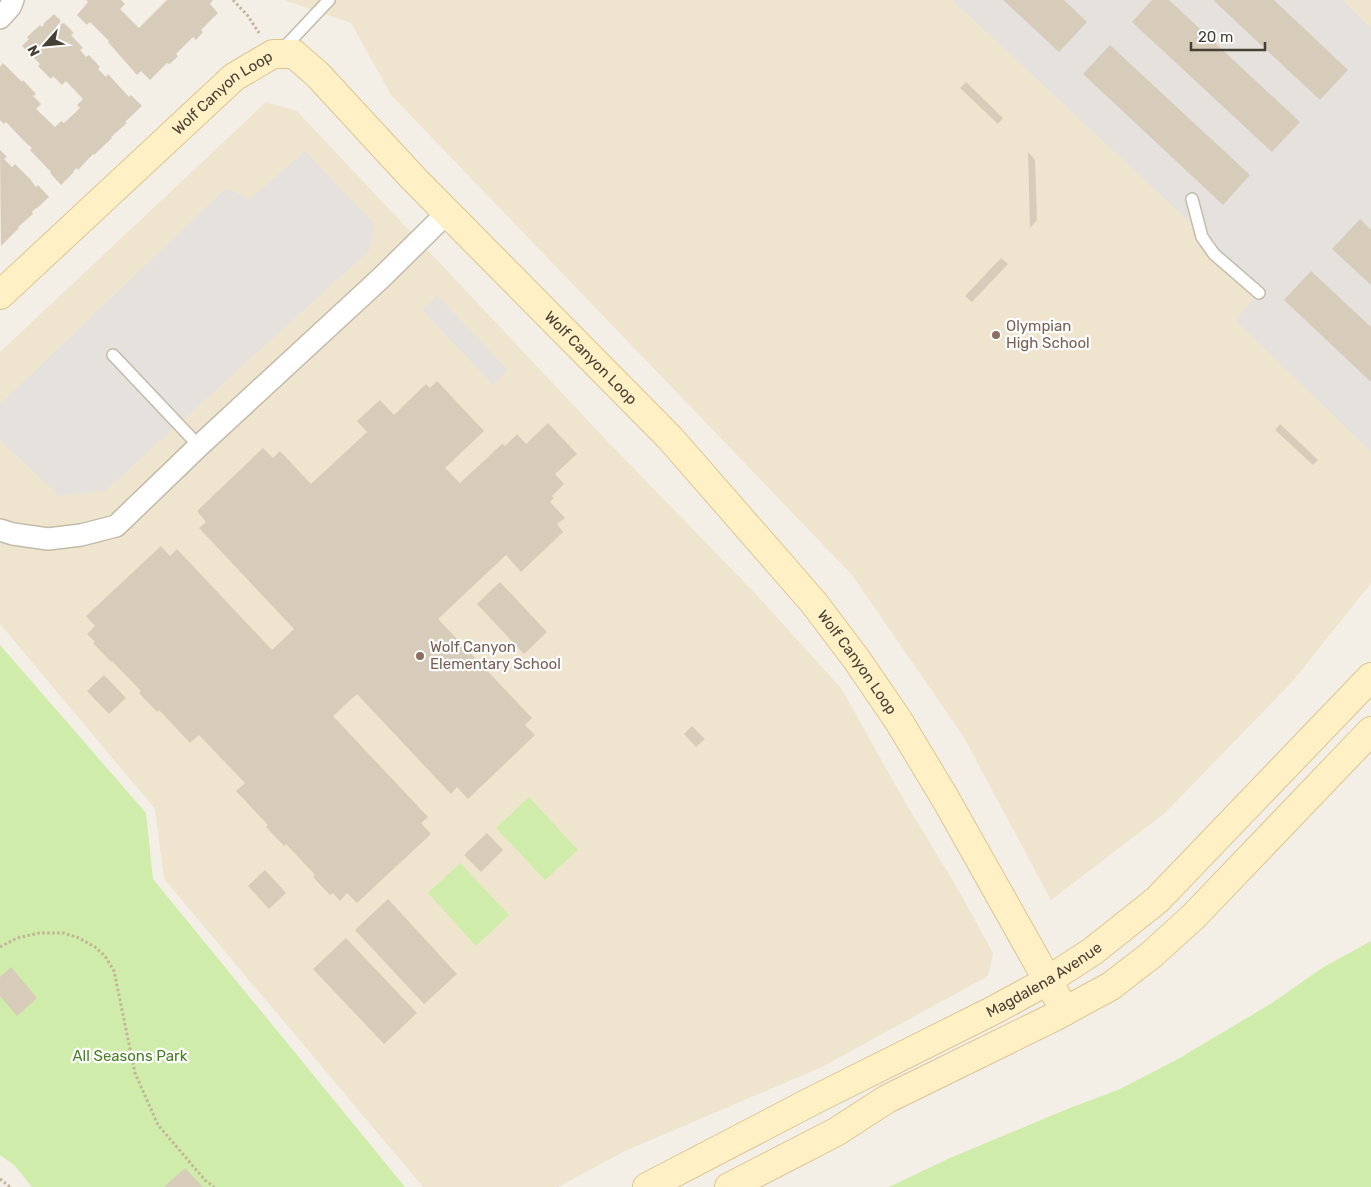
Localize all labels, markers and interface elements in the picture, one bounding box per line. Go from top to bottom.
north arrow [20,20,70,70]
scale bar [1191,20,1265,52]
text: 20 m [1198,28,1233,46]
text: N [24,42,44,59]
street label: Wolf Canyon Loop [169,47,276,139]
street label: Wolf Canyon Loop [541,307,641,408]
place label: Olympian High School [1006,317,1090,352]
marker: Olympian High School [990,329,1002,341]
street label: Wolf Canyon Loop [814,607,901,718]
place label: Wolf Canyon Elementary School [430,638,561,673]
marker: Wolf Canyon Elementary School [414,650,426,662]
street label: Magdalena Avenue [983,938,1106,1021]
park label: All Seasons Park [73,1047,188,1065]

